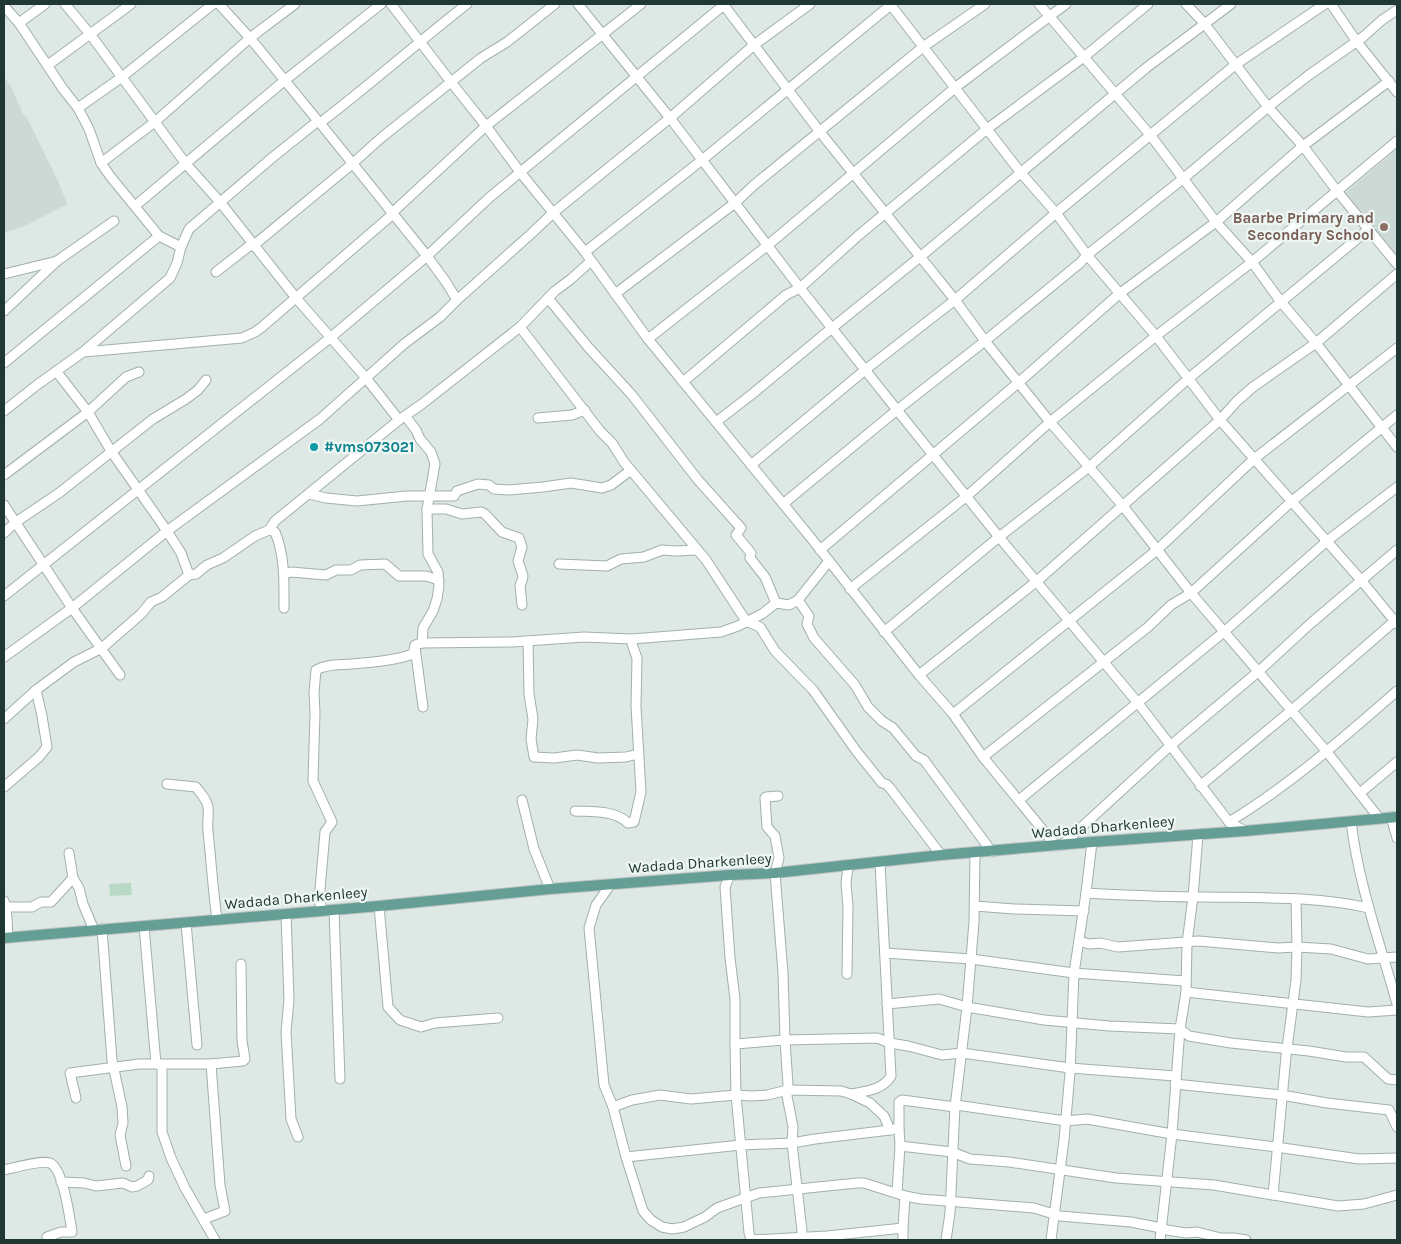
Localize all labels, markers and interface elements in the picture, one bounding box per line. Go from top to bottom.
place label: Baarbe Primary and Secondary School [1233,209,1374,244]
marker: Baarbe Primary and Secondary School [1378,221,1390,233]
place label: #vms073021 [324,438,414,456]
marker: #vms073021 [308,441,320,453]
street label: Wadada Dharkenleey [1031,812,1175,842]
street label: Wadada Dharkenleey [628,849,772,877]
street label: Wadada Dharkenleey [224,883,368,913]

